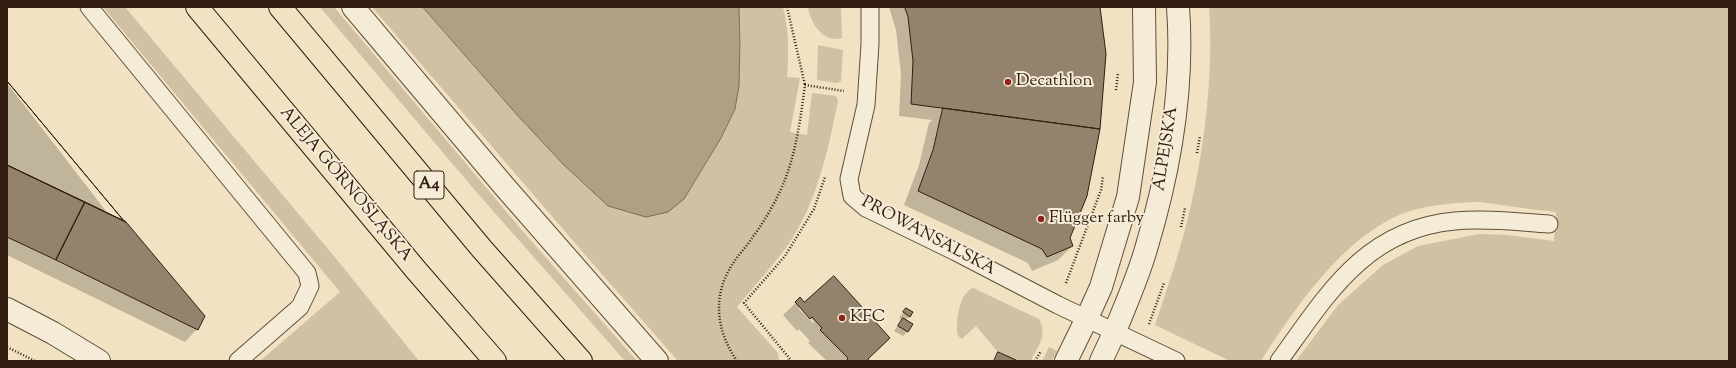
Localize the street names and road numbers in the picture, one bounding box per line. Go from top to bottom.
street label: ALEJA GÓRNOŚLĄSKA [274,104,416,266]
street label: ALPEJSKA [1150,105,1184,193]
road number: A4 [414,171,444,199]
street label: PROWANSALSKA [857,193,999,281]

